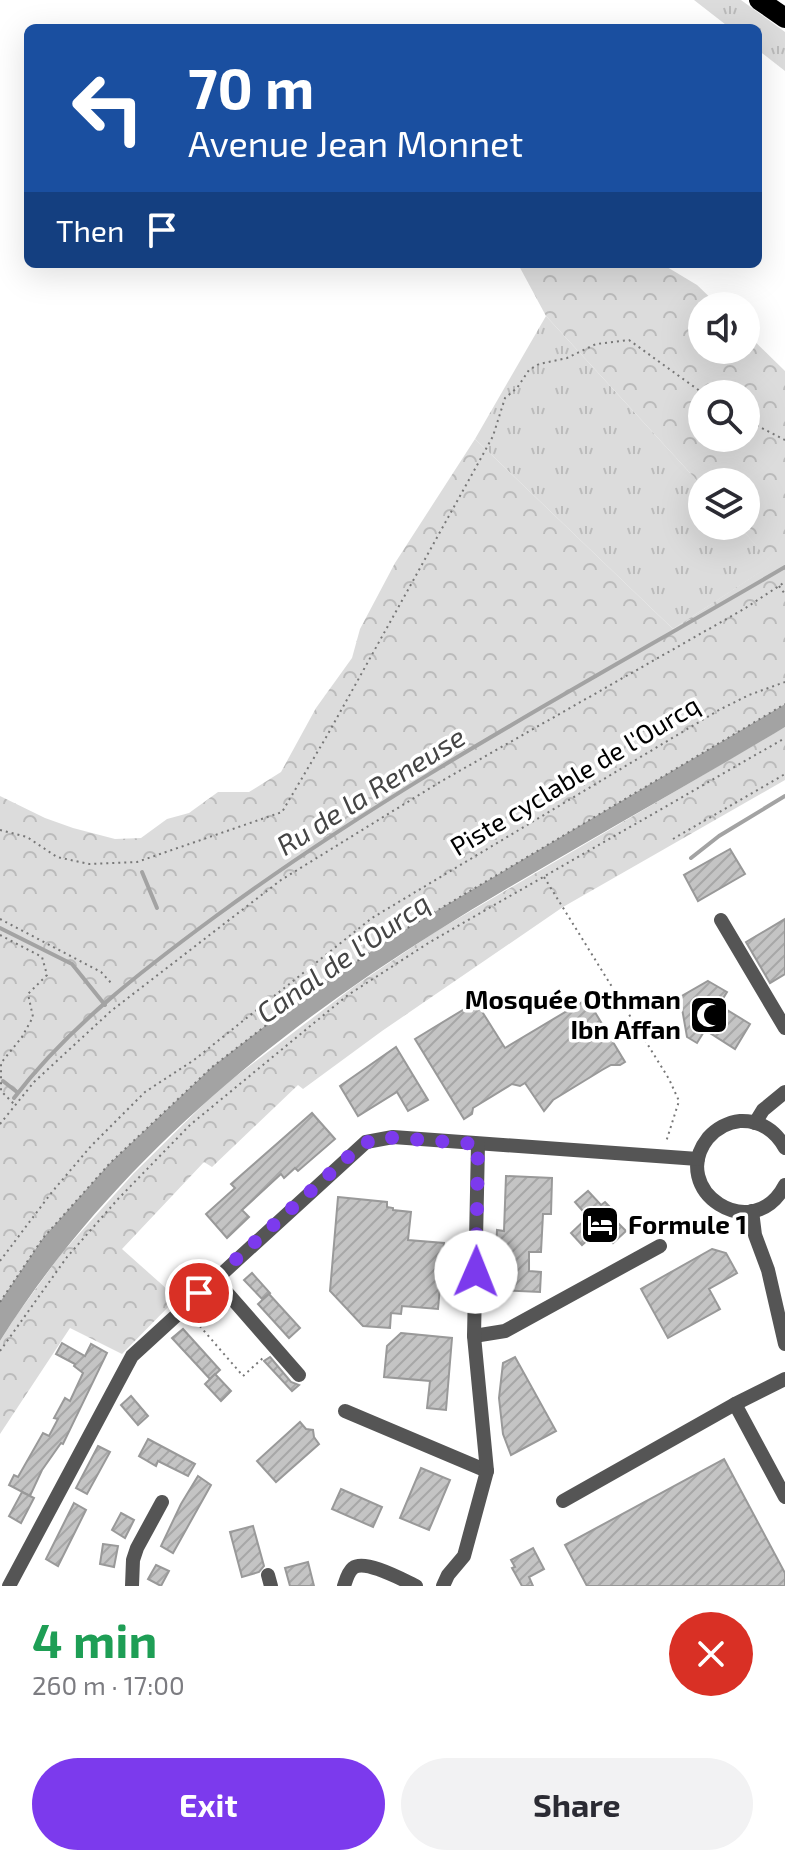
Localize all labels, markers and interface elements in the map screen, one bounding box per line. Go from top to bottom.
text: 70 m [188,53,314,120]
icon: left [56,56,160,160]
text: Avenue Jean Monnet [188,121,523,164]
icon: arrive [140,208,184,252]
text: Then [56,212,124,248]
map controls [688,292,760,540]
button: sound [688,292,760,364]
button: search [688,380,760,452]
button: layers [688,468,760,540]
street label: Piste cyclable de l'Ourcq [444,688,704,861]
water label: Ru de la Reneuse [270,719,471,862]
water label: Canal de l'Ourcq [249,885,435,1029]
place label: Mosquée Othman Ibn Affan [465,983,681,1044]
mosque icon: Mosquée Othman Ibn Affan [688,994,730,1036]
hotel icon: Formule 1 [579,1204,621,1246]
place label: Formule 1 [628,1208,747,1239]
position arrow [434,1230,518,1314]
pin [165,1259,233,1327]
icon: arrive [177,1271,221,1315]
text: 4 min [32,1610,157,1668]
button: close [669,1612,753,1696]
text: 260 m · 17:00 [32,1669,185,1700]
button: Exit [32,1758,385,1850]
button: Share [401,1758,753,1850]

